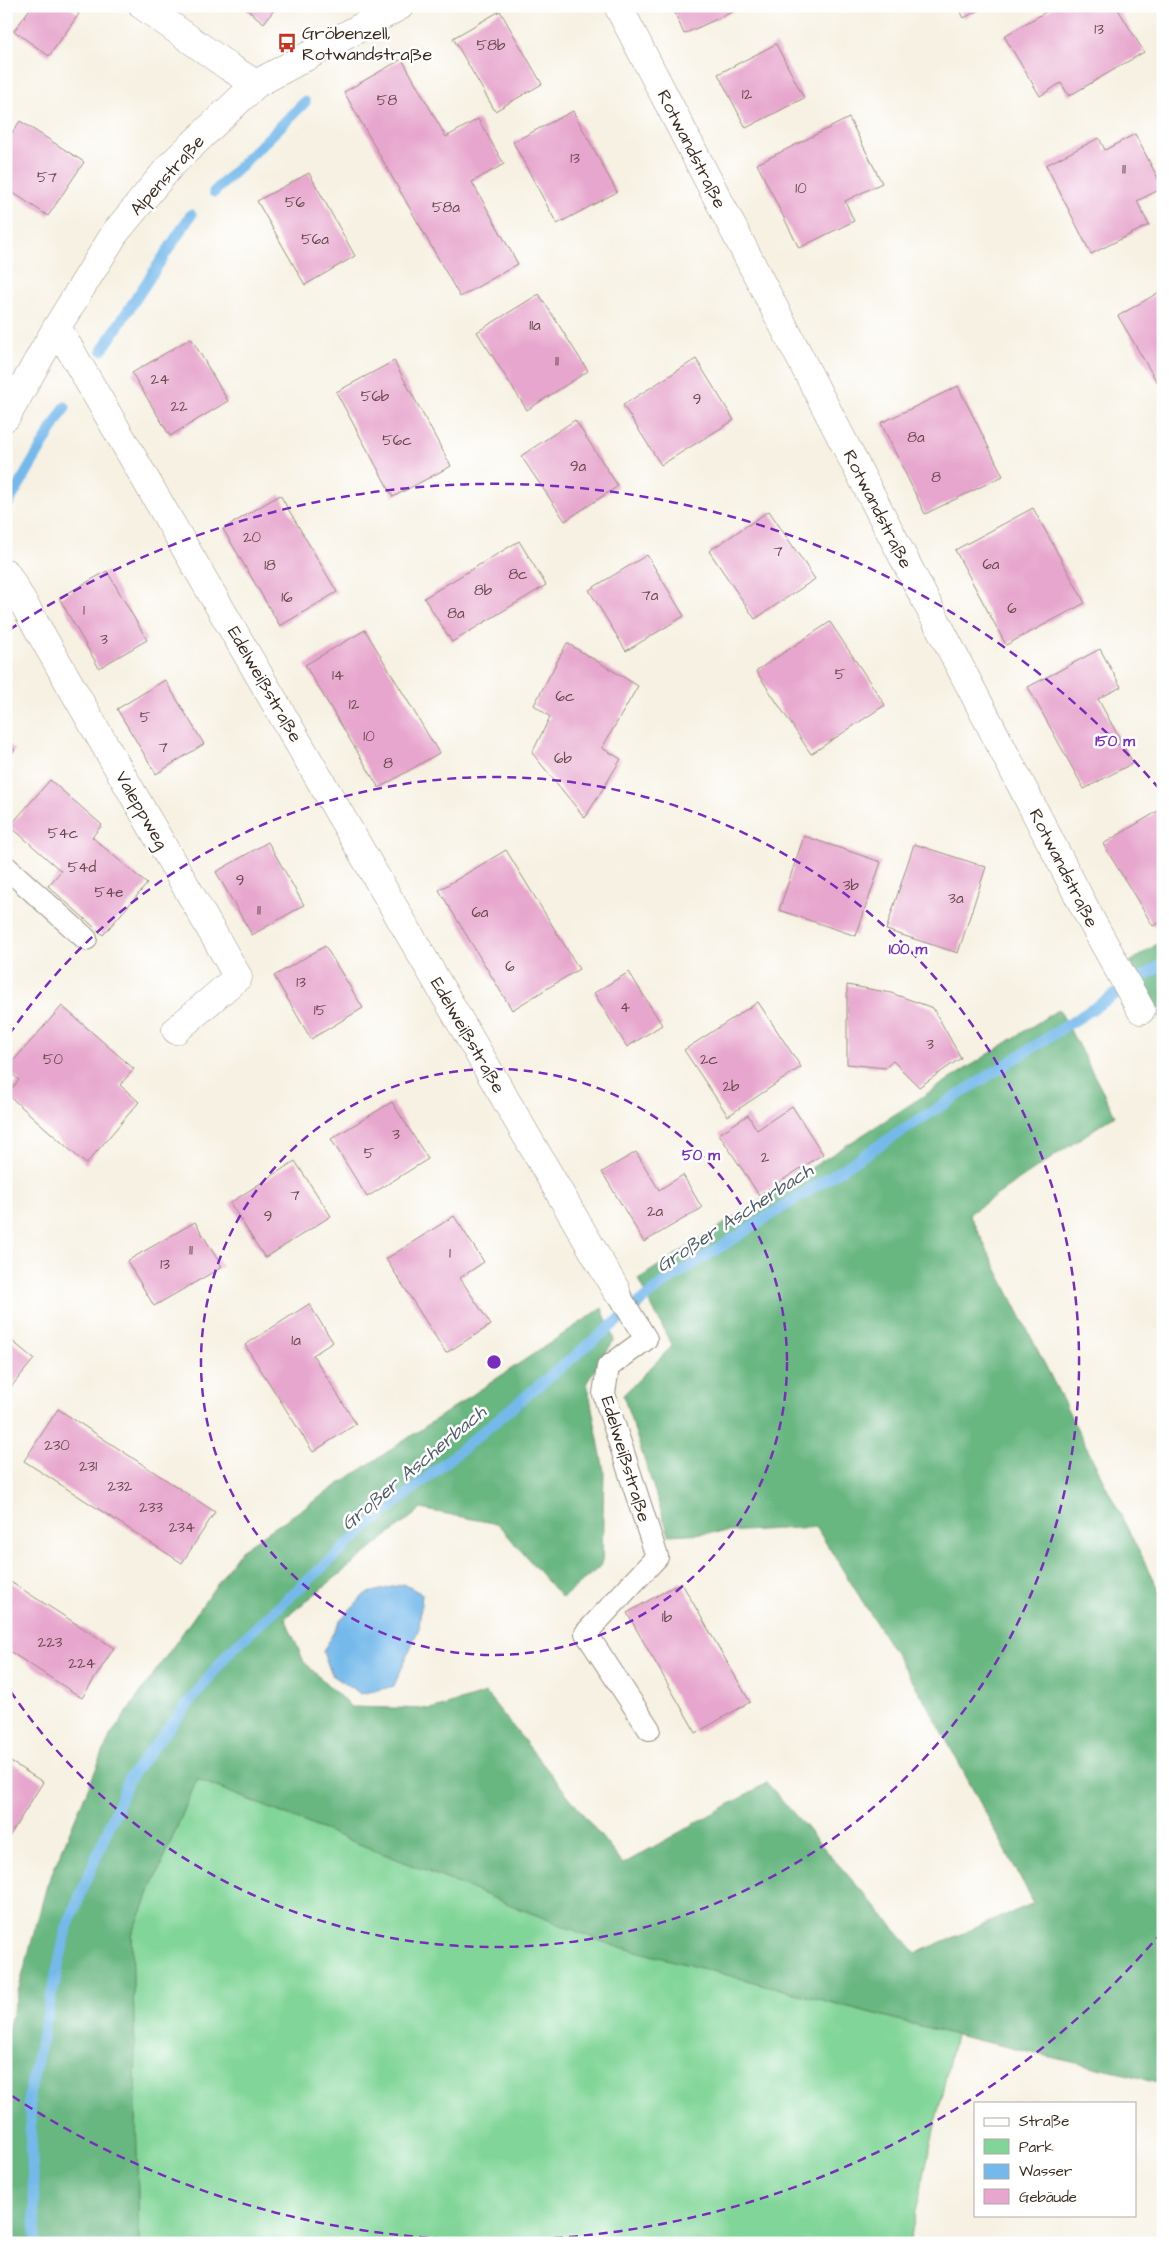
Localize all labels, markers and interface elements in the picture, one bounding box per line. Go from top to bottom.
house number: 13 [1094,19,1104,40]
place label: Gröbenzell, Rotwandstraße [302,21,432,67]
bus stop icon: Gröbenzell, Rotwandstraße [276,32,298,54]
house number: 58b [477,35,506,56]
house number: 12 [742,84,753,105]
street label: Rotwandstraße [651,86,732,213]
house number: 58 [377,90,397,111]
street label: Alpenstraße [124,129,211,221]
house number: 13 [570,148,580,169]
house number: 11 [1122,159,1126,180]
house number: 57 [37,167,57,188]
house number: 10 [795,178,807,199]
house number: 56 [285,192,306,213]
house number: 58a [432,197,460,218]
house number: 56a [301,229,329,250]
house number: 11a [529,315,541,336]
house number: 11 [555,351,559,372]
house number: 24 [151,369,169,390]
house number: 56b [361,386,390,407]
house number: 9 [693,389,701,410]
house number: 22 [170,396,188,417]
house number: 8a [907,427,925,448]
house number: 56c [382,430,412,451]
street label: Rotwandstraße [837,446,918,573]
house number: 9a [570,456,586,477]
house number: 8 [931,467,941,488]
house number: 20 [243,527,262,548]
house number: 7 [773,541,783,562]
house number: 6a [982,554,1000,575]
house number: 18 [264,555,276,576]
house number: 8c [508,564,528,585]
house number: 8b [474,580,493,601]
house number: 7a [642,585,659,606]
house number: 16 [281,587,293,608]
house number: 6 [1007,598,1017,619]
house number: 1 [83,600,85,621]
house number: 8a [447,603,465,624]
street label: Edelweißstraße [221,622,308,747]
house number: 3 [100,629,108,650]
house number: 5 [835,664,846,685]
house number: 14 [332,665,344,686]
house number: 6c [556,686,575,707]
house number: 12 [349,694,360,715]
house number: 5 [140,707,151,728]
house number: 10 [363,726,375,747]
text: 150 m [1095,731,1135,752]
house number: 7 [158,737,168,758]
house number: 6b [554,748,572,769]
house number: 8 [383,753,393,774]
street label: Valeppweg [108,766,174,855]
street label: Rotwandstraße [1023,805,1104,932]
house number: 54c [48,823,79,844]
house number: 54d [68,857,97,878]
house number: 9 [236,870,244,891]
house number: 3b [843,875,860,896]
house number: 54e [95,882,123,903]
house number: 3a [948,888,964,909]
house number: 11 [257,900,261,921]
house number: 6a [471,902,489,923]
text: 100 m [889,939,928,960]
house number: 6 [505,956,515,977]
house number: 13 [296,972,306,993]
street label: Edelweißstraße [424,973,511,1098]
house number: 4 [620,997,630,1018]
house number: 15 [314,1000,327,1021]
house number: 3 [926,1034,934,1055]
house number: 50 [43,1049,64,1070]
house number: 2c [700,1049,719,1070]
house number: 2b [722,1076,740,1097]
house number: 3 [392,1124,400,1145]
house number: 5 [364,1143,375,1164]
text: 50 m [682,1145,720,1166]
house number: 2 [761,1147,770,1168]
water label: Großer Ascherbach [651,1157,820,1279]
house number: 7 [290,1185,300,1206]
house number: 2a [647,1201,663,1222]
house number: 9 [264,1206,272,1227]
house number: 11 [189,1240,193,1261]
house number: 1 [449,1243,451,1264]
house number: 13 [160,1254,170,1275]
house number: 1a [291,1330,301,1351]
centre of rings [485,1353,503,1371]
street label: Edelweißstraße [595,1393,657,1525]
water label: Großer Ascherbach [336,1398,494,1537]
house number: 230 [44,1435,70,1456]
house number: 231 [79,1456,97,1477]
house number: 232 [108,1476,133,1497]
house number: 233 [139,1497,163,1518]
house number: 234 [169,1517,195,1538]
house number: 1b [662,1607,673,1628]
house number: 223 [38,1632,63,1653]
house number: 224 [68,1653,96,1674]
legend [974,2102,1136,2216]
text: Straße [1019,2111,1069,2132]
text: Park [1019,2137,1054,2158]
text: Wasser [1019,2161,1072,2182]
text: Gebäude [1019,2187,1077,2208]

